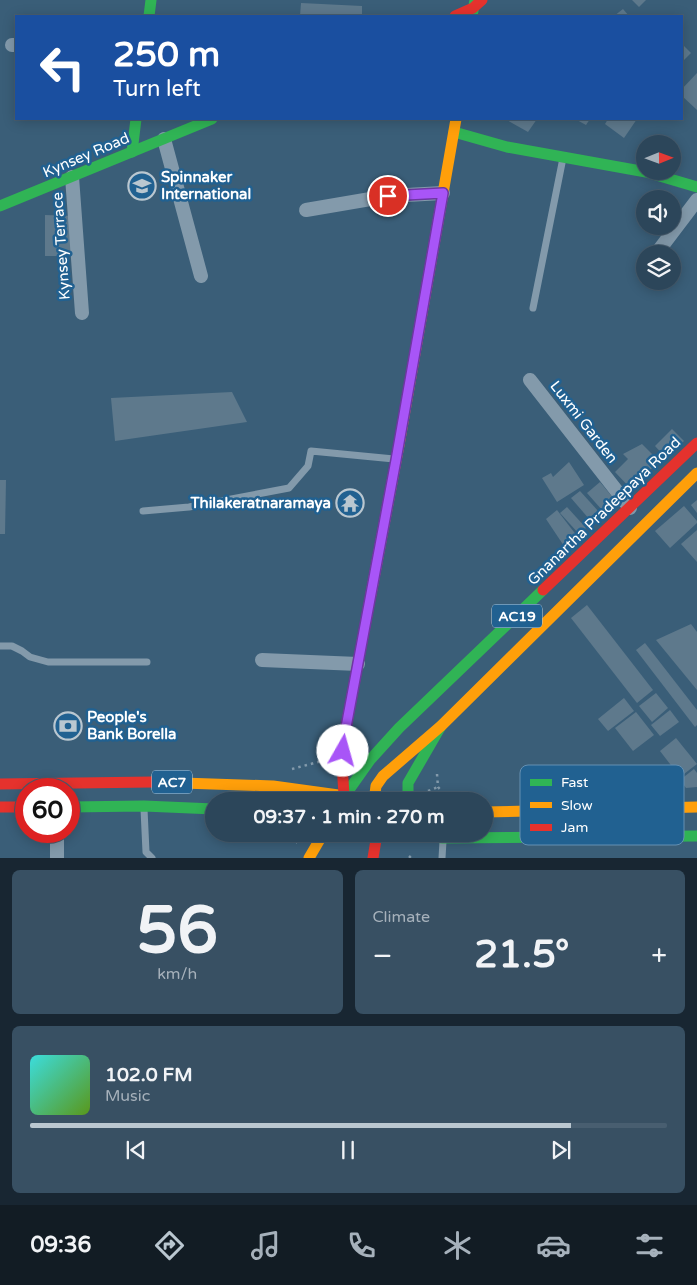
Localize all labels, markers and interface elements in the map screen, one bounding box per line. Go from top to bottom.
text: 250 m [113,34,220,76]
icon: left [30,35,95,100]
text: Turn left [113,76,201,102]
street label: Kynsey Road [40,129,132,181]
north arrow [636,135,681,180]
map controls [636,135,681,290]
place label: Spinnaker International [161,168,251,203]
school or university icon: Spinnaker International [127,171,157,201]
pin [367,175,409,217]
icon: arrive [374,182,402,210]
button: sound [636,190,681,235]
street label: Kynsey Terrace [48,192,74,300]
button: layers [636,245,681,290]
street label: Luxmi Garden [546,377,622,467]
street label: Gnanartha Pradeepaya Road [524,433,684,589]
temple icon: Thilakeratnaramaya [335,488,365,518]
place label: Thilakeratnaramaya [189,494,331,513]
road number: AC19 [492,604,542,628]
place label: People's Bank Borella [87,708,176,743]
bank icon: People's Bank Borella [53,711,83,741]
position arrow [316,724,368,776]
legend [520,765,684,845]
road number: AC7 [152,770,192,794]
text: Fast [561,774,589,791]
speed limit sign: 60 [15,778,80,843]
text: Slow [561,797,593,814]
text: 09:37 · 1 min · 270 m [253,806,445,828]
text: Jam [561,819,588,836]
text: 56 [136,892,218,971]
text: Climate [373,907,430,927]
text: 21.5° [474,932,569,978]
text: − [373,939,392,973]
text: + [651,939,667,973]
text: km/h [157,964,197,984]
text: 102.0 FM [105,1064,193,1086]
text: Music [105,1086,150,1106]
icon: previous [122,1136,150,1164]
icon: pause [334,1136,362,1164]
icon: next [547,1136,575,1164]
icon: directions [152,1228,187,1263]
icon: music [248,1228,283,1263]
icon: phone [344,1228,379,1263]
icon: climate [440,1228,475,1263]
icon: car [536,1228,571,1263]
icon: filters [632,1228,667,1263]
text: 09:36 [30,1232,91,1258]

